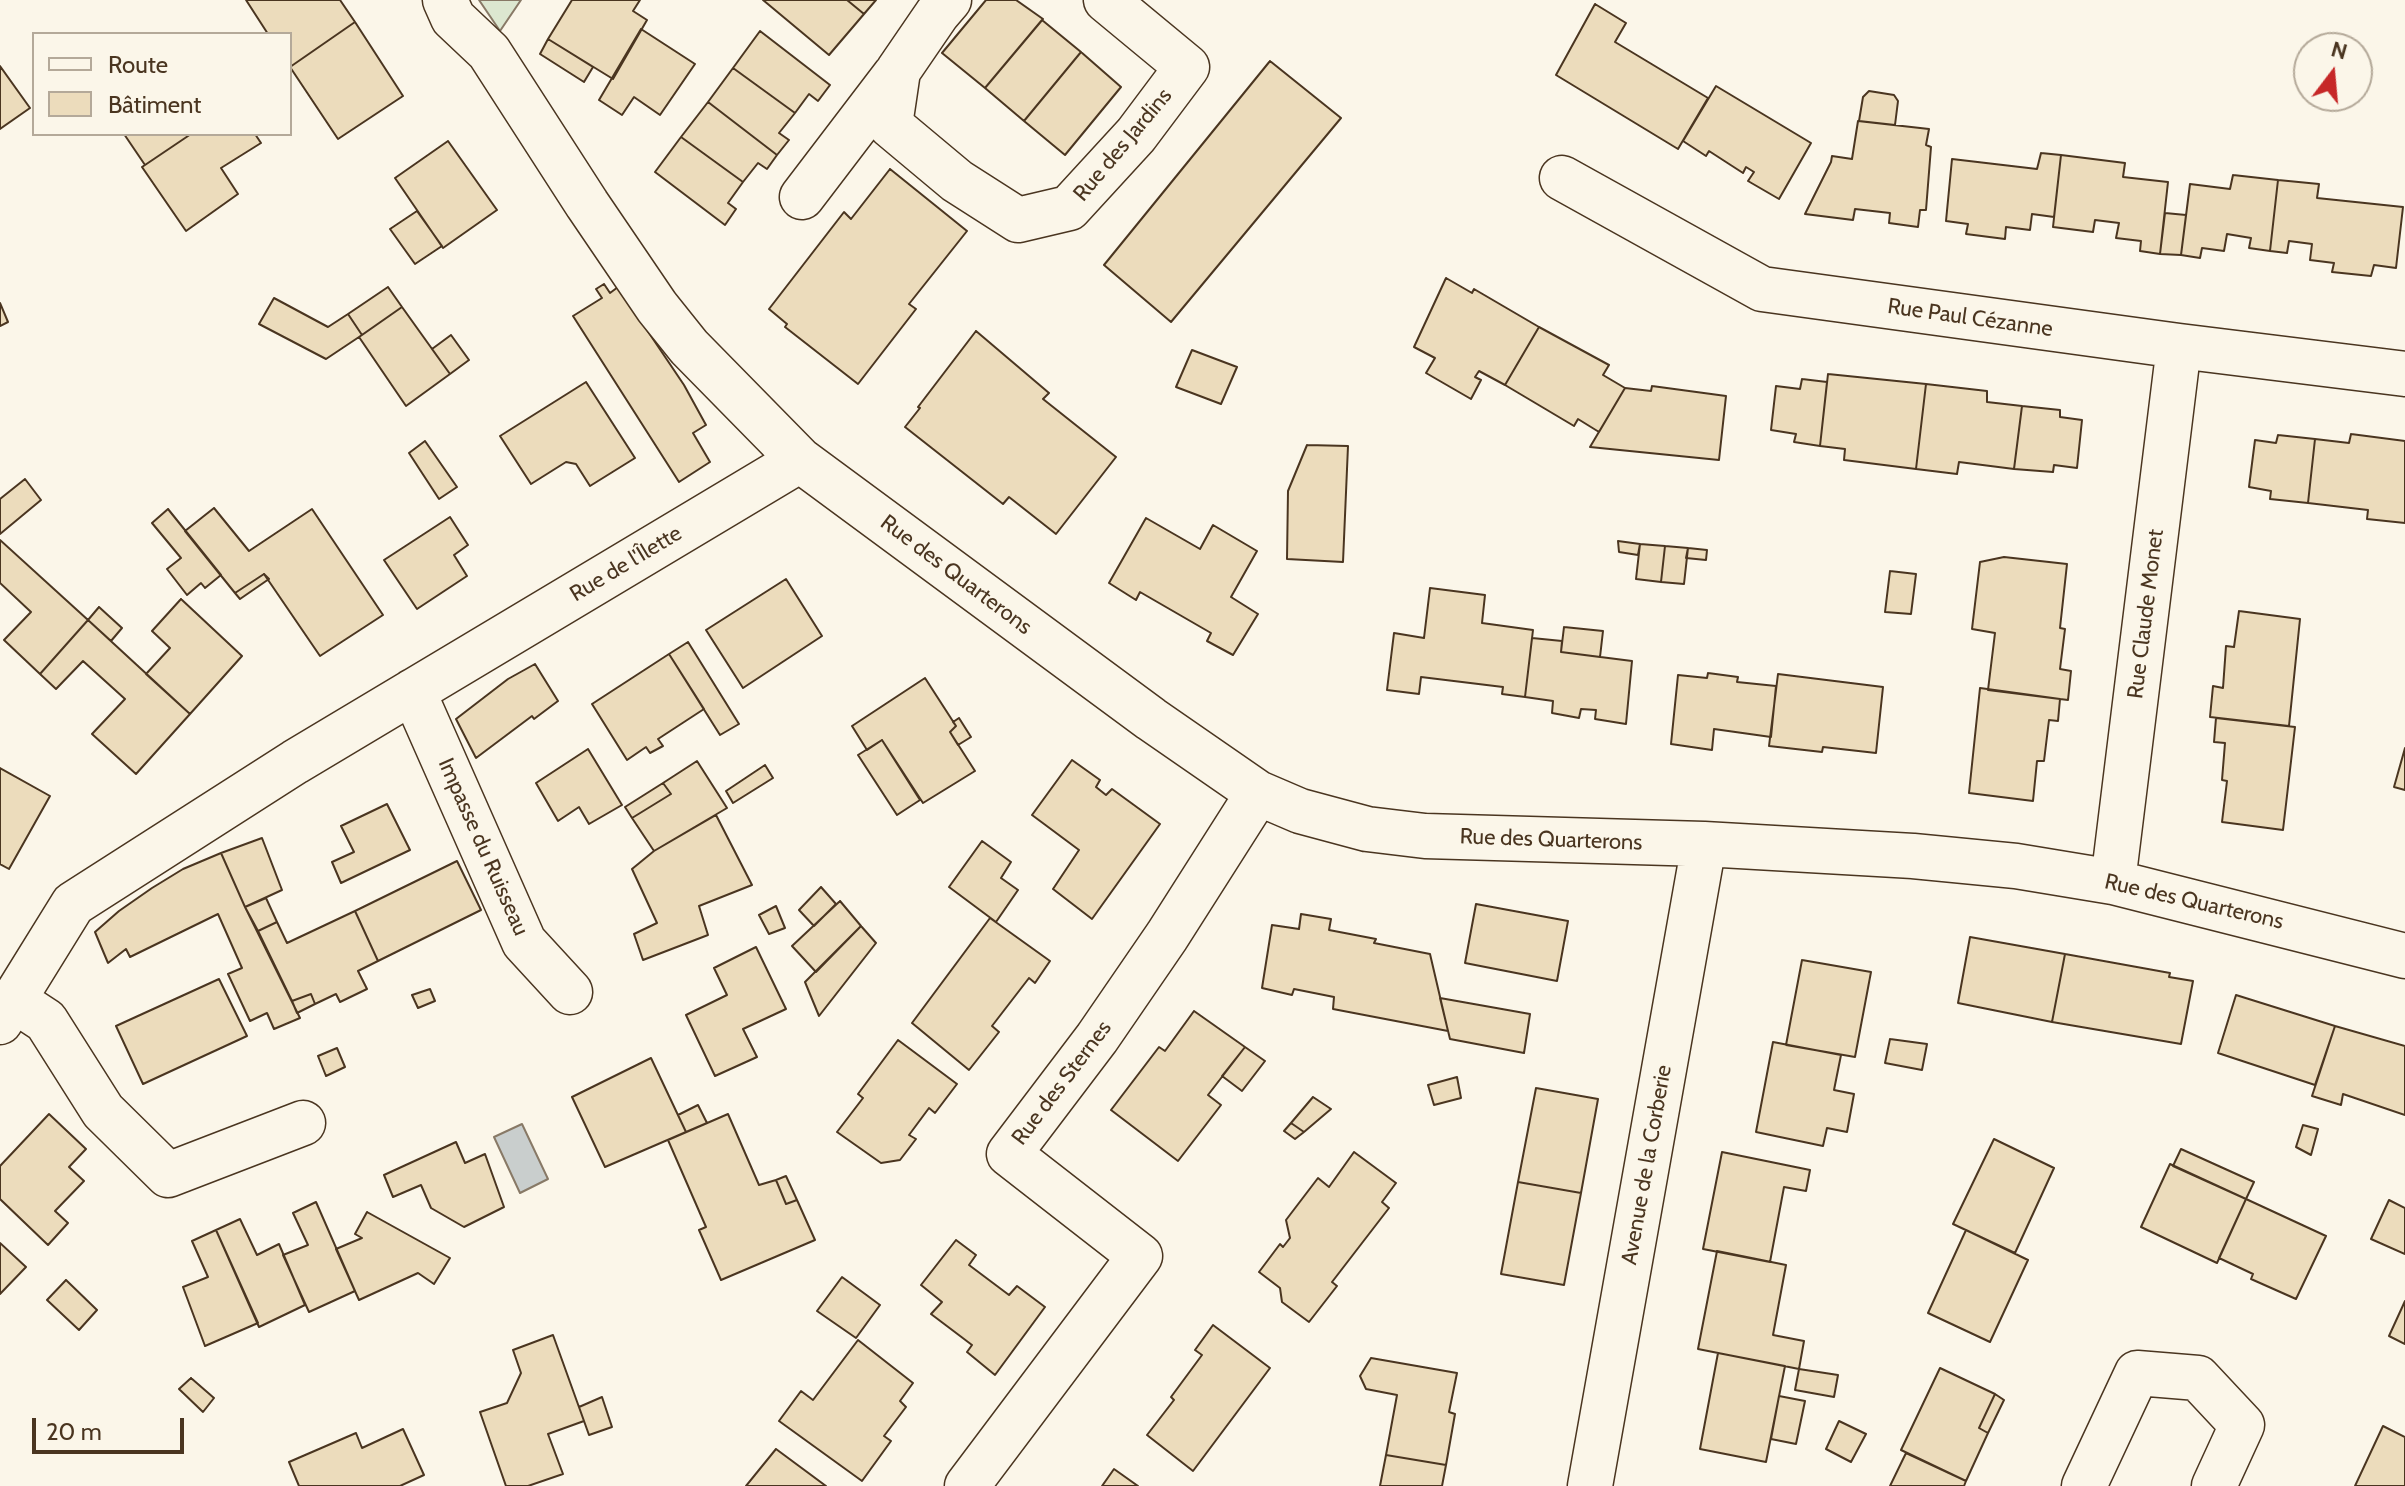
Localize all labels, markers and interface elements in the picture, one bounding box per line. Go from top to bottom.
legend [32,32,292,136]
north arrow [2293,32,2373,112]
text: N [2328,35,2350,65]
text: Route [108,50,168,79]
street label: Rue des Jardins [1068,83,1178,207]
text: Bâtiment [108,90,201,119]
street label: Rue Paul Cézanne [1886,293,2054,343]
street label: Rue des Quarterons [875,509,1037,641]
street label: Rue de l'Îlette [565,520,687,608]
street label: Rue Claude Monet [2122,528,2170,700]
street label: Impasse du Ruisseau [432,754,534,940]
street label: Rue des Quarterons [1459,824,1643,856]
street label: Rue des Quarterons [2102,869,2286,935]
street label: Rue des Sternes [1007,1016,1117,1150]
street label: Avenue de la Corberie [1616,1063,1678,1267]
scale bar [36,1402,188,1452]
text: 20 m [46,1417,102,1446]

